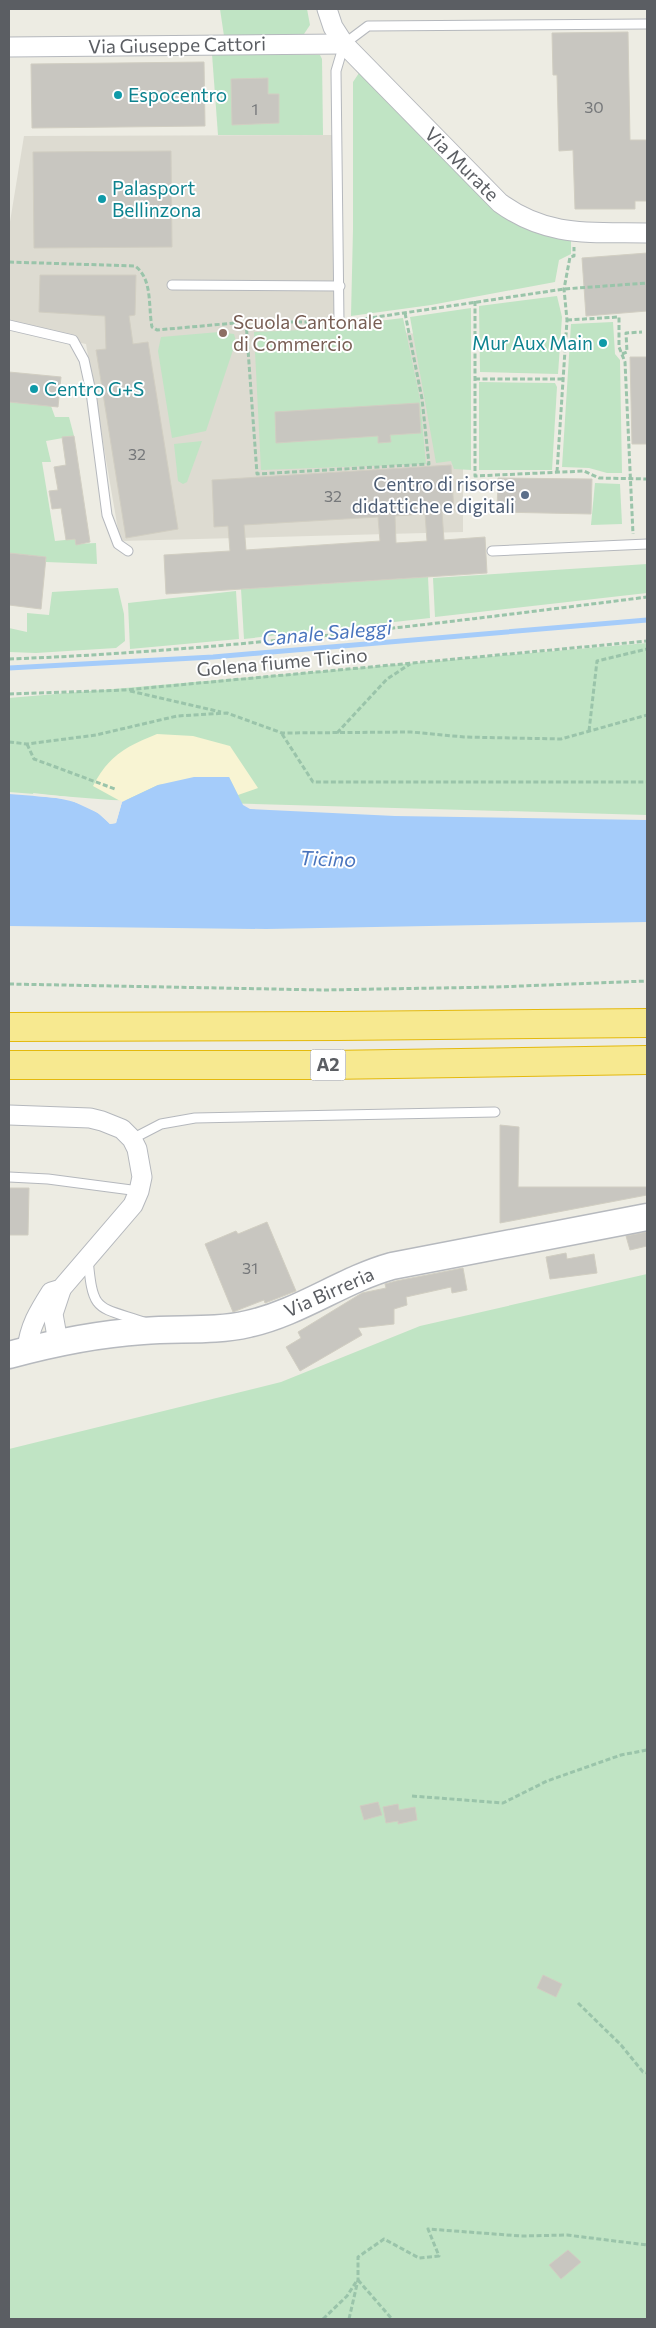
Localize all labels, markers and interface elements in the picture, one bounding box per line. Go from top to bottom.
street label: Via Giuseppe Cattori [88,31,266,58]
place label: Espocentro [128,83,227,106]
marker: Espocentro [112,89,124,101]
house number: 30 [584,97,604,116]
house number: 1 [252,99,258,118]
street label: Via Murate [421,122,504,205]
place label: Palasport Bellinzona [112,176,201,221]
marker: Palasport Bellinzona [96,193,108,205]
place label: Scuola Cantonale di Commercio [233,310,382,355]
marker: Scuola Cantonale di Commercio [217,327,229,339]
place label: Mur Aux Main [472,331,593,354]
marker: Mur Aux Main [597,337,609,349]
place label: Centro G+S [44,377,144,400]
marker: Centro G+S [28,383,40,395]
house number: 32 [128,444,146,463]
place label: Centro di risorse didattiche e digitali [352,472,515,517]
house number: 32 [324,486,342,505]
marker: Centro di risorse didattiche e digitali [519,489,531,501]
water label: Canale Saleggi [261,614,394,650]
street label: Golena fiume Ticino [196,643,368,680]
water label: Ticino [299,845,357,871]
road number: A2 [310,1050,346,1080]
house number: 31 [242,1258,258,1277]
street label: Via Birreria [280,1262,377,1322]

